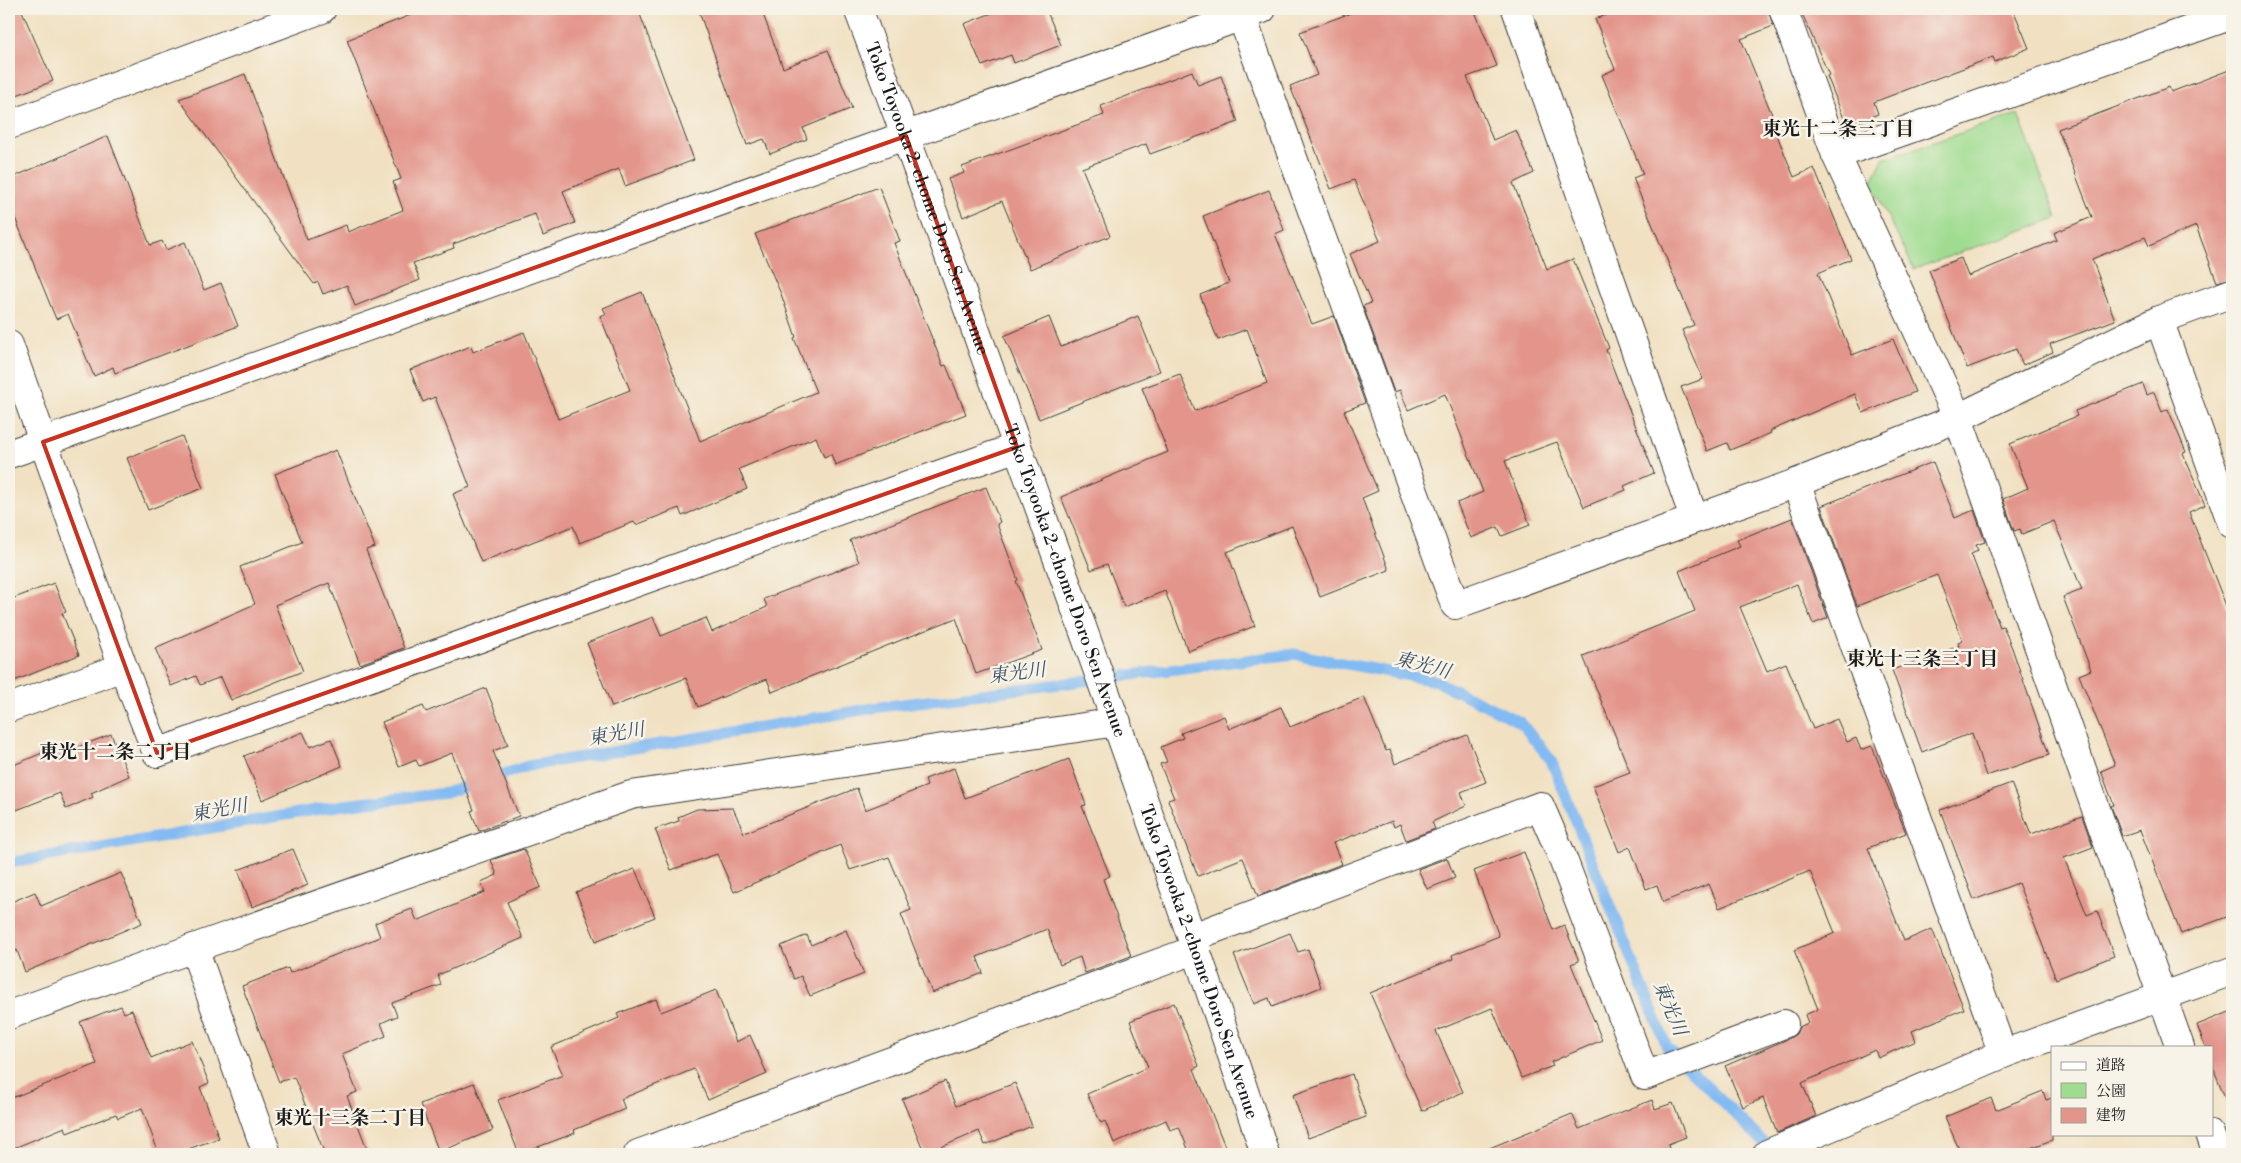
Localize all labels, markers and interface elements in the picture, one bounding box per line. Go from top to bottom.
street label: Toko Toyooka 2-chome Doro Sen Avenue [860,39,995,358]
district label: 東光十二条三丁目 [1762,117,1914,141]
street label: Toko Toyooka 2-chome Doro Sen Avenue [998,421,1131,740]
water label: 東光川 [1392,646,1455,684]
district label: 東光十三条三丁目 [1846,647,1998,671]
water label: 東光川 [987,657,1049,688]
water label: 東光川 [586,717,648,751]
district label: 東光十二条二丁目 [39,740,191,764]
water label: 東光川 [189,793,251,827]
street label: Toko Toyooka 2-chome Doro Sen Avenue [1134,802,1264,1122]
water label: 東光川 [1648,977,1693,1041]
legend [2051,1046,2214,1136]
text: 道路 [2096,1056,2126,1075]
text: 公園 [2096,1082,2126,1101]
district label: 東光十三条二丁目 [274,1106,426,1130]
text: 建物 [2096,1106,2126,1125]

